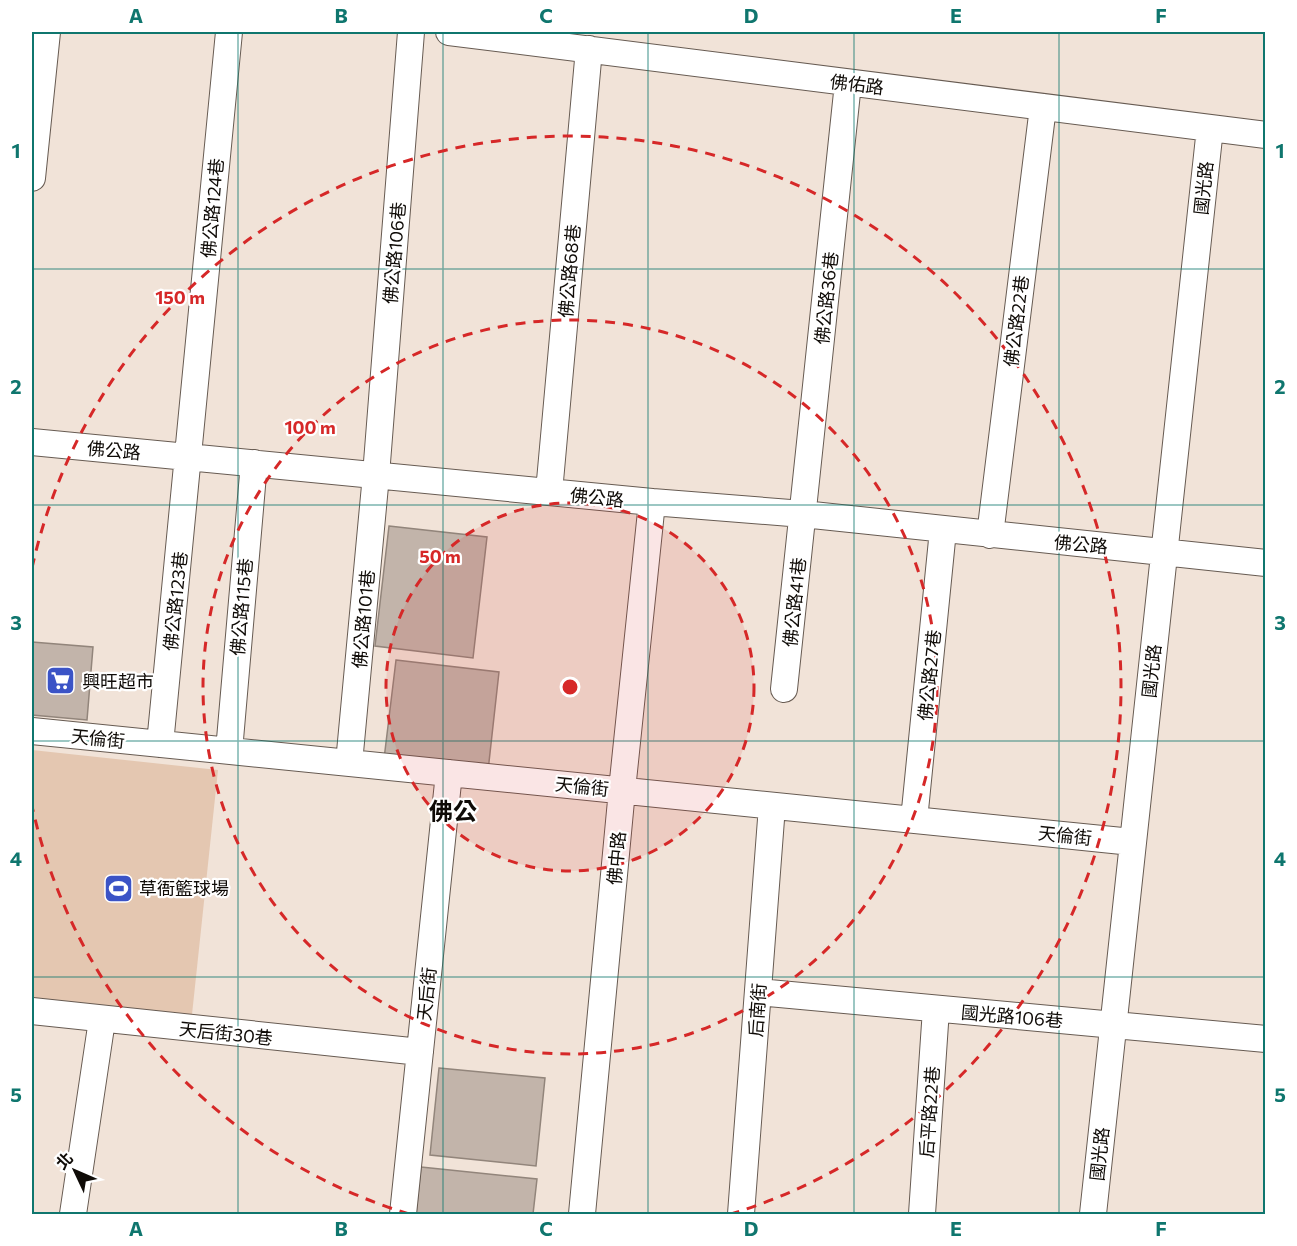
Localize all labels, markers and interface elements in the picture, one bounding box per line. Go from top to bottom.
text: A [129,3,143,27]
text: B [334,3,348,27]
text: C [539,3,553,27]
text: D [744,3,758,27]
text: E [950,3,962,27]
text: F [1155,3,1167,27]
street label: 佛佑路 [829,70,885,98]
text: 1 [11,138,21,162]
text: 1 [1275,138,1285,162]
street label: 佛公路124巷 [197,157,227,259]
street label: 國光路 [1189,160,1217,216]
street label: 佛公路106巷 [379,201,409,305]
street label: 佛公路68巷 [554,223,584,319]
street label: 佛公路36巷 [810,251,842,345]
street label: 佛公路22巷 [999,274,1033,368]
text: 150 m [155,286,205,308]
text: 2 [10,374,22,398]
text: 2 [1274,374,1286,398]
text: 100 m [284,416,336,438]
street label: 佛公路 [86,437,142,463]
street label: 佛公路 [569,483,625,511]
street label: 佛公路 [1053,531,1109,557]
text: 50 m [419,545,461,567]
street label: 佛公路123巷 [159,550,191,652]
street label: 佛公路41巷 [778,556,810,648]
street label: 佛公路115巷 [226,557,256,657]
street label: 佛公路101巷 [348,569,378,669]
text: 3 [10,610,22,634]
text: 3 [1274,610,1286,634]
street label: 佛公路27巷 [913,628,945,722]
street label: 國光路 [1137,643,1165,699]
supermarket icon: 興旺超市 [45,665,77,697]
place label: 興旺超市 [82,670,154,692]
centre of rings [560,677,580,697]
street label: 天倫街 [70,724,126,752]
street label: 天倫街 [554,772,610,800]
district label: 佛公 [429,796,477,825]
street label: 天倫街 [1037,821,1093,849]
street label: 佛中路 [603,830,629,886]
text: 4 [10,846,22,870]
text: 4 [1274,846,1286,870]
sports icon: 草衙籃球場 [102,872,134,904]
place label: 草衙籃球場 [139,877,229,899]
street label: 天后街 [412,966,440,1022]
street label: 后南街 [744,982,770,1038]
street label: 國光路106巷 [960,1001,1064,1031]
street label: 天后街30巷 [178,1017,274,1049]
street label: 后平路22巷 [915,1065,943,1159]
text: 5 [10,1082,22,1106]
text: 5 [1274,1082,1286,1106]
street label: 國光路 [1085,1126,1113,1182]
north arrow [45,1141,105,1201]
text: 北 [51,1148,76,1173]
text: A [129,1216,143,1240]
text: B [334,1216,348,1240]
text: C [539,1216,553,1240]
text: D [744,1216,758,1240]
text: E [950,1216,962,1240]
text: F [1155,1216,1167,1240]

